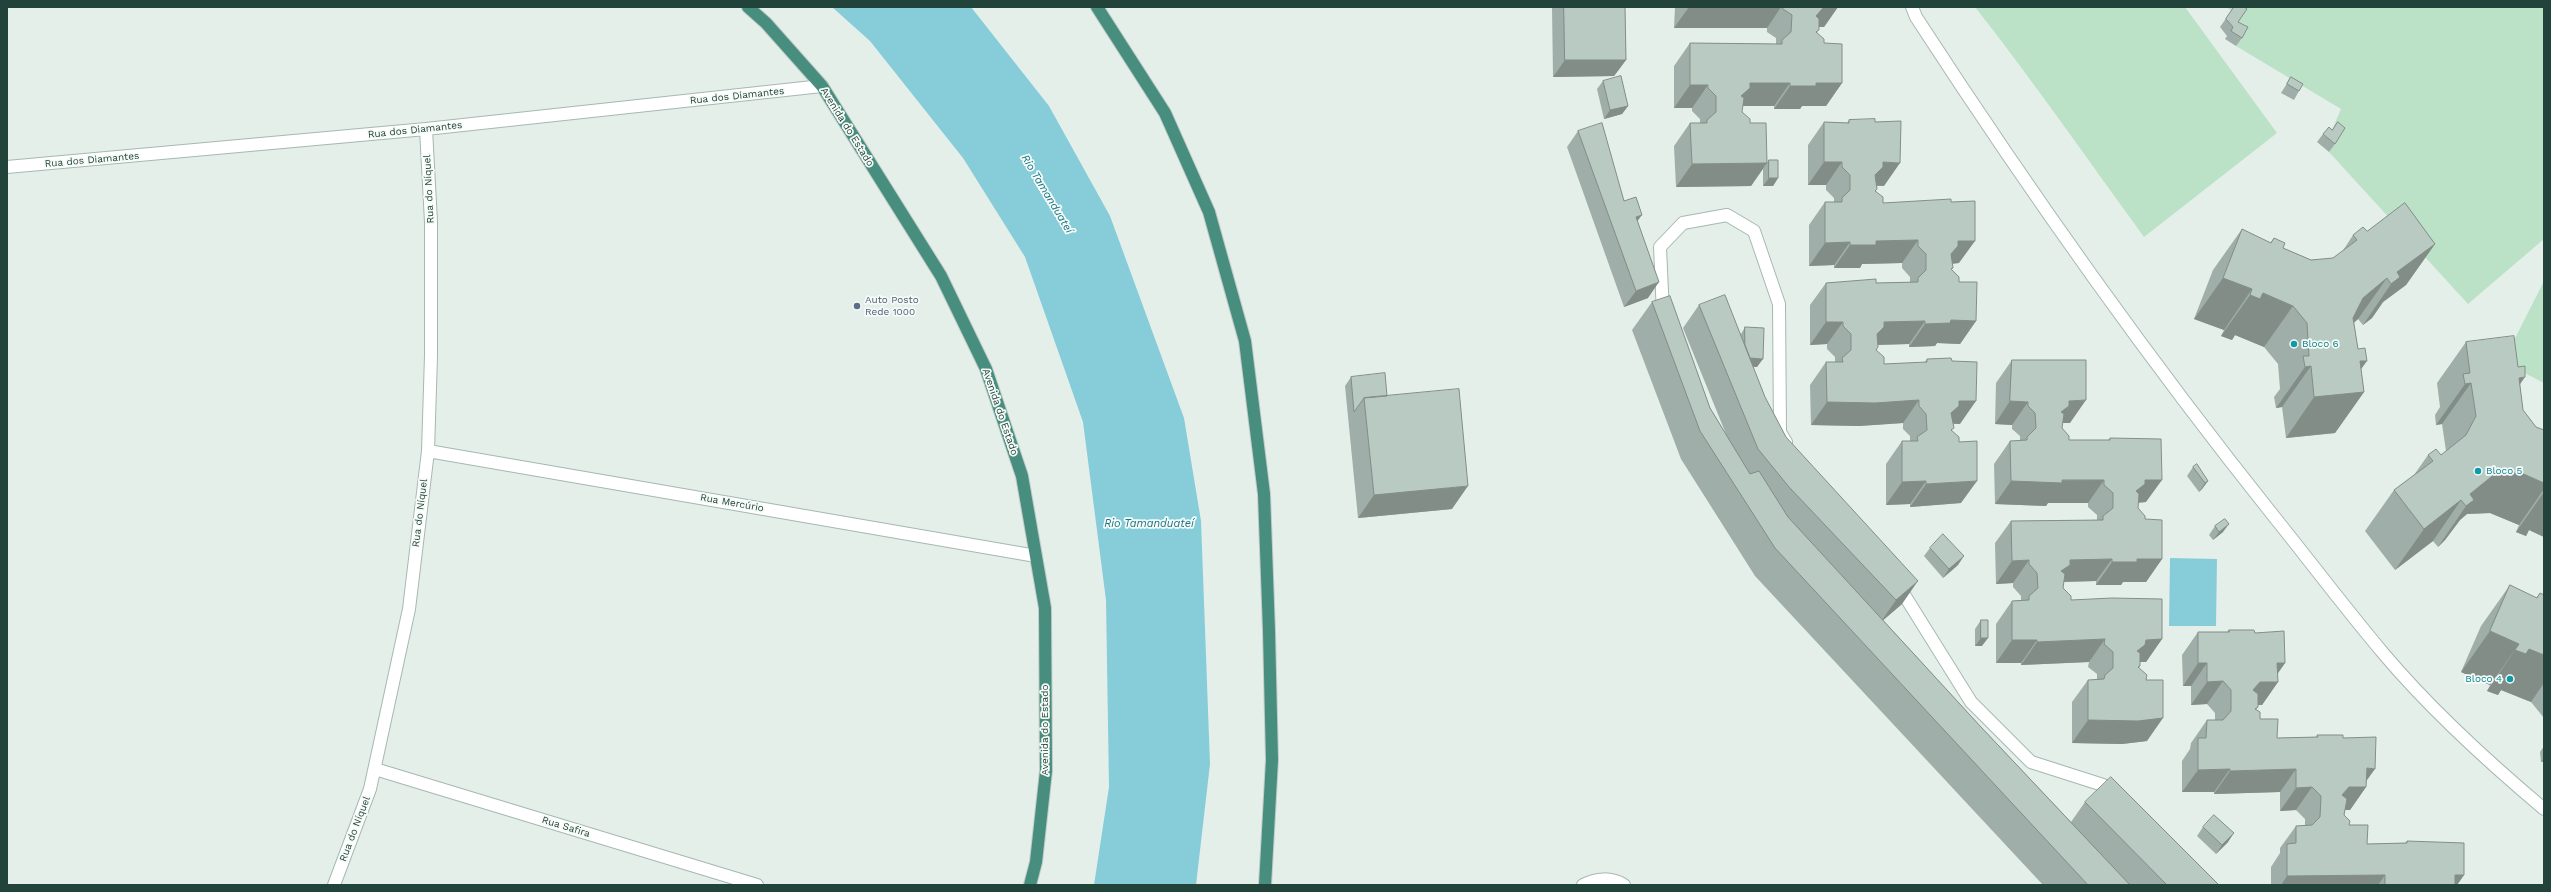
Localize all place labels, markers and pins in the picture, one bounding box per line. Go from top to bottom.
place label: Auto Posto Rede 1000 [865,294,919,318]
marker: Auto Posto Rede 1000 [852,301,862,311]
place label: Bloco 6 [2302,338,2339,350]
marker: Bloco 6 [2289,339,2299,349]
place label: Bloco 5 [2486,465,2522,477]
marker: Bloco 5 [2473,466,2483,476]
place label: Bloco 4 [2465,673,2502,685]
marker: Bloco 4 [2505,674,2515,684]

